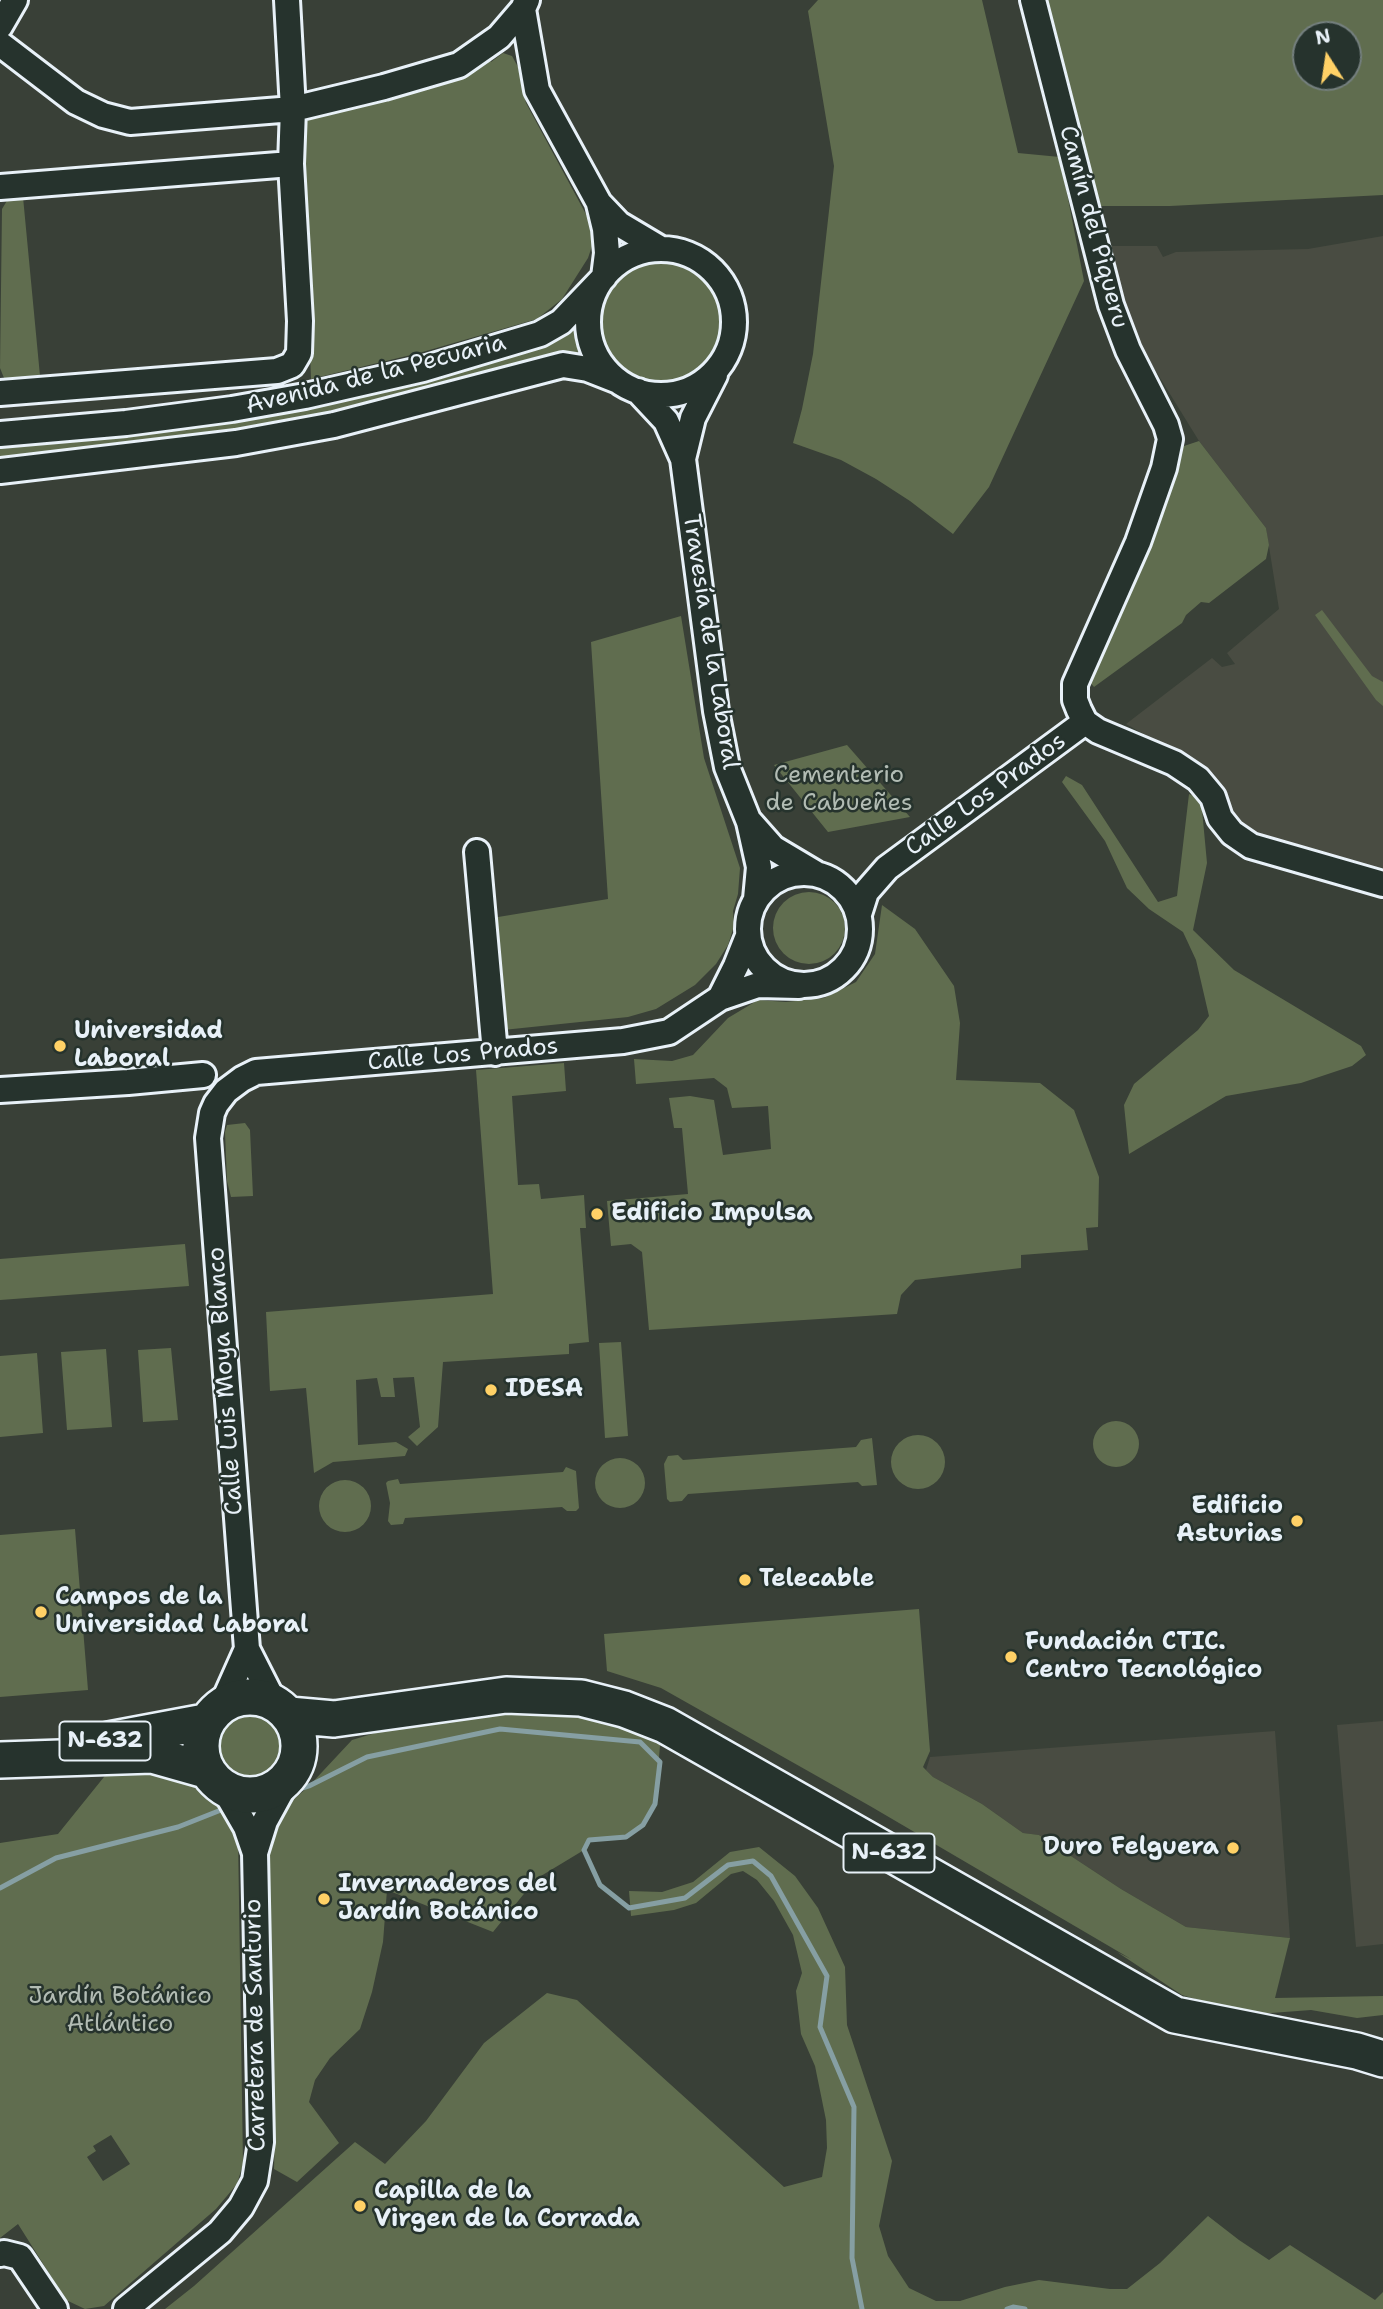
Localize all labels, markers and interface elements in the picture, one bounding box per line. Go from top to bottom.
north arrow [1292,21,1362,91]
text: N [1313,23,1333,51]
street label: Camín del Piqueru [1052,123,1134,331]
street label: Avenida de la Pecuaria [243,329,509,421]
street label: Travesía de la Laboral [676,512,744,772]
street label: Calle Los Prados [900,727,1072,863]
park label: Cementerio de Cabueñes [765,762,913,818]
place label: Universidad Laboral [74,1018,223,1074]
street label: Calle Los Prados [367,1032,559,1078]
marker: Universidad Laboral [52,1038,68,1054]
place label: Edificio Impulsa [611,1200,813,1228]
marker: Edificio Impulsa [589,1206,605,1222]
street label: Calle Luis Moya Blanco [202,1246,250,1516]
place label: IDESA [505,1376,583,1404]
marker: IDESA [483,1382,499,1398]
place label: Edificio Asturias [1176,1493,1283,1549]
marker: Edificio Asturias [1289,1513,1305,1529]
place label: Telecable [759,1566,874,1594]
marker: Telecable [737,1572,753,1588]
place label: Campos de la Universidad Laboral [55,1584,308,1640]
marker: Campos de la Universidad Laboral [33,1604,49,1620]
place label: Fundación CTIC. Centro Tecnológico [1025,1629,1262,1685]
marker: Fundación CTIC. Centro Tecnológico [1003,1649,1019,1665]
road number: N-632 [60,1722,150,1760]
road number: N-632 [844,1834,934,1872]
place label: Duro Felguera [1043,1834,1219,1862]
marker: Duro Felguera [1225,1840,1241,1856]
place label: Invernaderos del Jardín Botánico [338,1871,557,1927]
marker: Invernaderos del Jardín Botánico [316,1891,332,1907]
street label: Carretera de Santurio [239,1898,273,2152]
park label: Jardín Botánico Atlántico [28,1983,212,2039]
place label: Capilla de la Virgen de la Corrada [374,2178,640,2234]
marker: Capilla de la Virgen de la Corrada [352,2198,368,2214]

